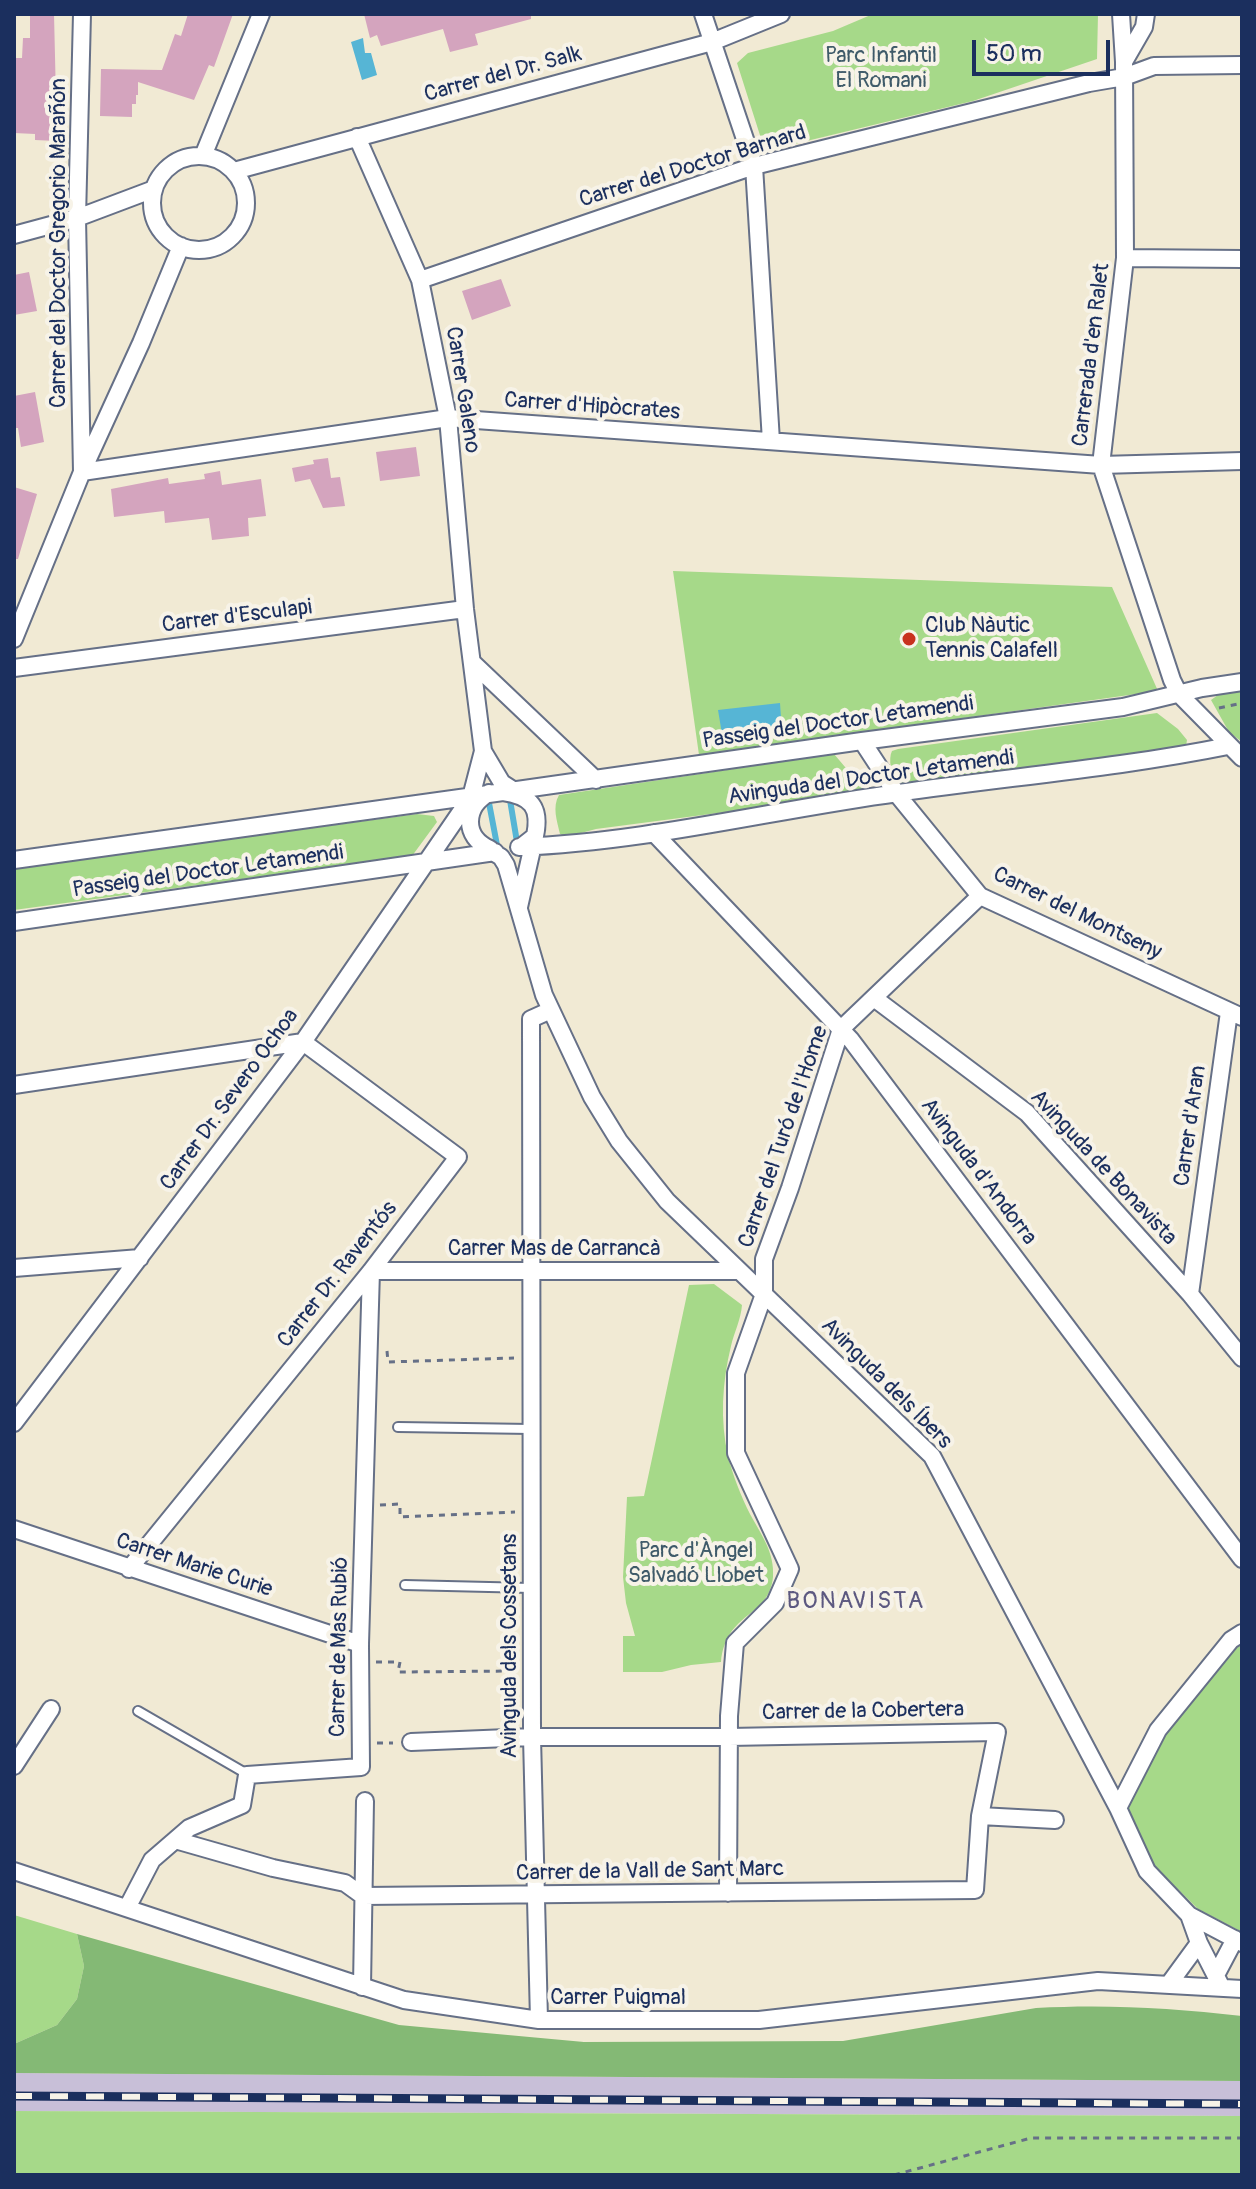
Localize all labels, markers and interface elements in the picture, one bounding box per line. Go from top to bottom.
scale bar [976,24,1114,74]
text: 50 m [986,39,1042,68]
street label: Carrer del Dr. Salk [421,41,585,109]
park label: Parc Infantil El Romani [825,43,937,94]
street label: Carrer del Doctor Gregorio Marañón [46,78,72,408]
street label: Carrer del Doctor Barnard [576,120,810,214]
street label: Carrerada d'en Ralet [1068,262,1116,448]
street label: Carrer Galeno [439,325,485,455]
street label: Carrer d'Hipòcrates [503,388,681,426]
street label: Carrer d'Esculapi [160,595,314,639]
place label: Club Nàutic Tennis Calafell [925,613,1058,664]
marker: Club Nàutic Tennis Calafell [900,630,918,648]
street label: Passeig del Doctor Letamendi [701,691,975,755]
street label: Avinguda del Doctor Letamendi [726,745,1016,811]
street label: Passeig del Doctor Letamendi [71,840,345,904]
street label: Carrer del Montseny [988,862,1166,966]
street label: Carrer Dr. Severo Ochoa [155,1004,305,1196]
street label: Carrer del Turó de l'Home [734,1022,834,1252]
street label: Carrer d'Aran [1169,1064,1213,1188]
street label: Avinguda de Bonavista [1024,1085,1182,1251]
street label: Avinguda d'Andorra [914,1093,1042,1251]
street label: Carrer Dr. Raventós [273,1196,403,1354]
street label: Carrer Mas de Carrancà [448,1236,660,1262]
street label: Avinguda dels Íbers [815,1313,957,1455]
street label: Carrer Marie Curie [112,1528,276,1604]
street label: Avinguda dels Cossetans [497,1534,523,1758]
park label: Parc d'Àngel Salvadó Llobet [628,1538,764,1590]
street label: Carrer de Mas Rubió [325,1557,355,1737]
district label: BONAVISTA [787,1588,925,1616]
street label: Carrer de la Cobertera [762,1697,964,1727]
street label: Carrer de la Vall de Sant Marc [516,1856,784,1888]
street label: Carrer Puigmal [550,1985,686,2011]

